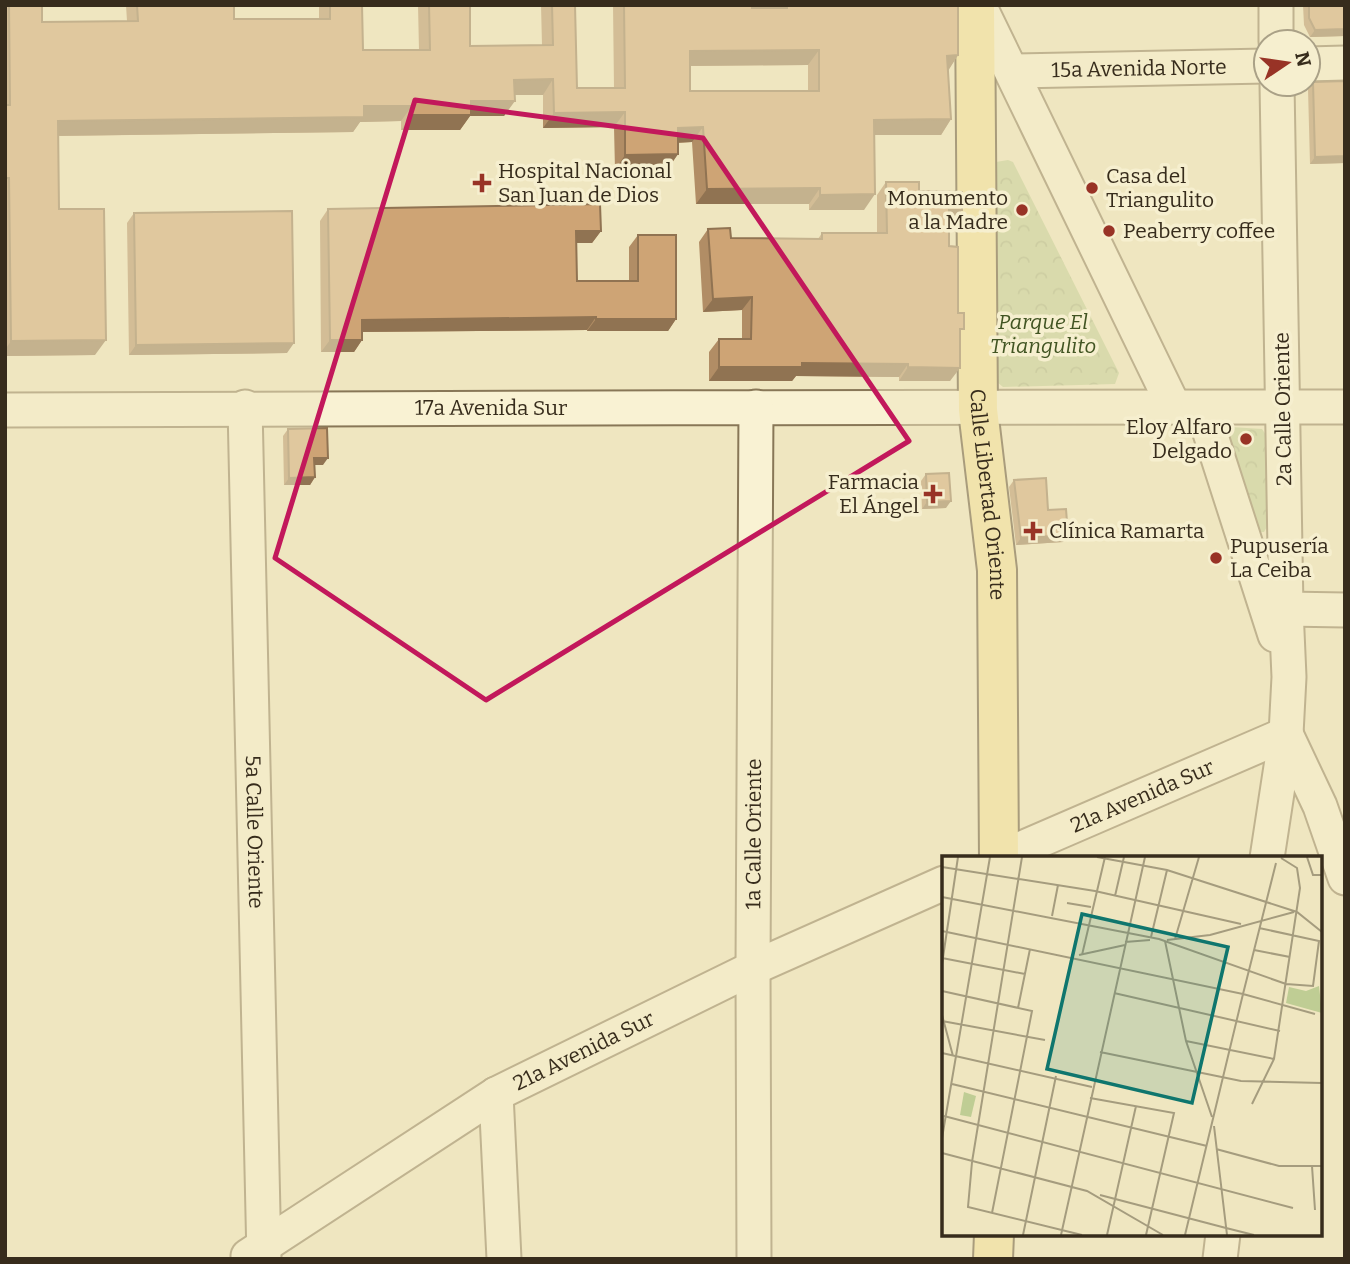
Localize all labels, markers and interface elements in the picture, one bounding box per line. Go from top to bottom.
north arrow [1252,28,1322,98]
text: N [1290,50,1316,69]
street label: 15a Avenida Norte [1051,54,1227,83]
place label: Hospital Nacional San Juan de Dios [498,158,672,208]
place label: Casa del Triangulito [1106,163,1214,213]
marker: Hospital Nacional San Juan de Dios [472,173,492,193]
marker: Casa del Triangulito [1084,180,1100,196]
place label: Monumento a la Madre [887,185,1008,235]
marker: Monumento a la Madre [1014,202,1030,218]
place label: Peaberry coffee [1123,218,1275,244]
marker: Peaberry coffee [1101,223,1117,239]
park label: Parque El Triangulito [990,309,1096,359]
street label: 2a Calle Oriente [1269,332,1297,486]
street label: Calle Libertad Oriente [965,389,1010,600]
street label: 17a Avenida Sur [415,395,567,421]
place label: Eloy Alfaro Delgado [1126,414,1232,464]
marker: Eloy Alfaro Delgado [1238,431,1254,447]
place label: Farmacia El Ángel [828,469,920,519]
marker: Farmacia El Ángel [925,486,941,502]
place label: Clínica Ramarta [1049,518,1205,544]
marker: Clínica Ramarta [1023,521,1043,541]
place label: Pupusería La Ceiba [1230,533,1329,583]
marker: Pupusería La Ceiba [1208,550,1224,566]
street label: 21a Avenida Sur [1066,754,1218,839]
street label: 5a Calle Oriente [240,755,269,909]
street label: 1a Calle Oriente [740,758,767,910]
inset map [942,856,1322,1236]
street label: 21a Avenida Sur [509,1005,659,1096]

